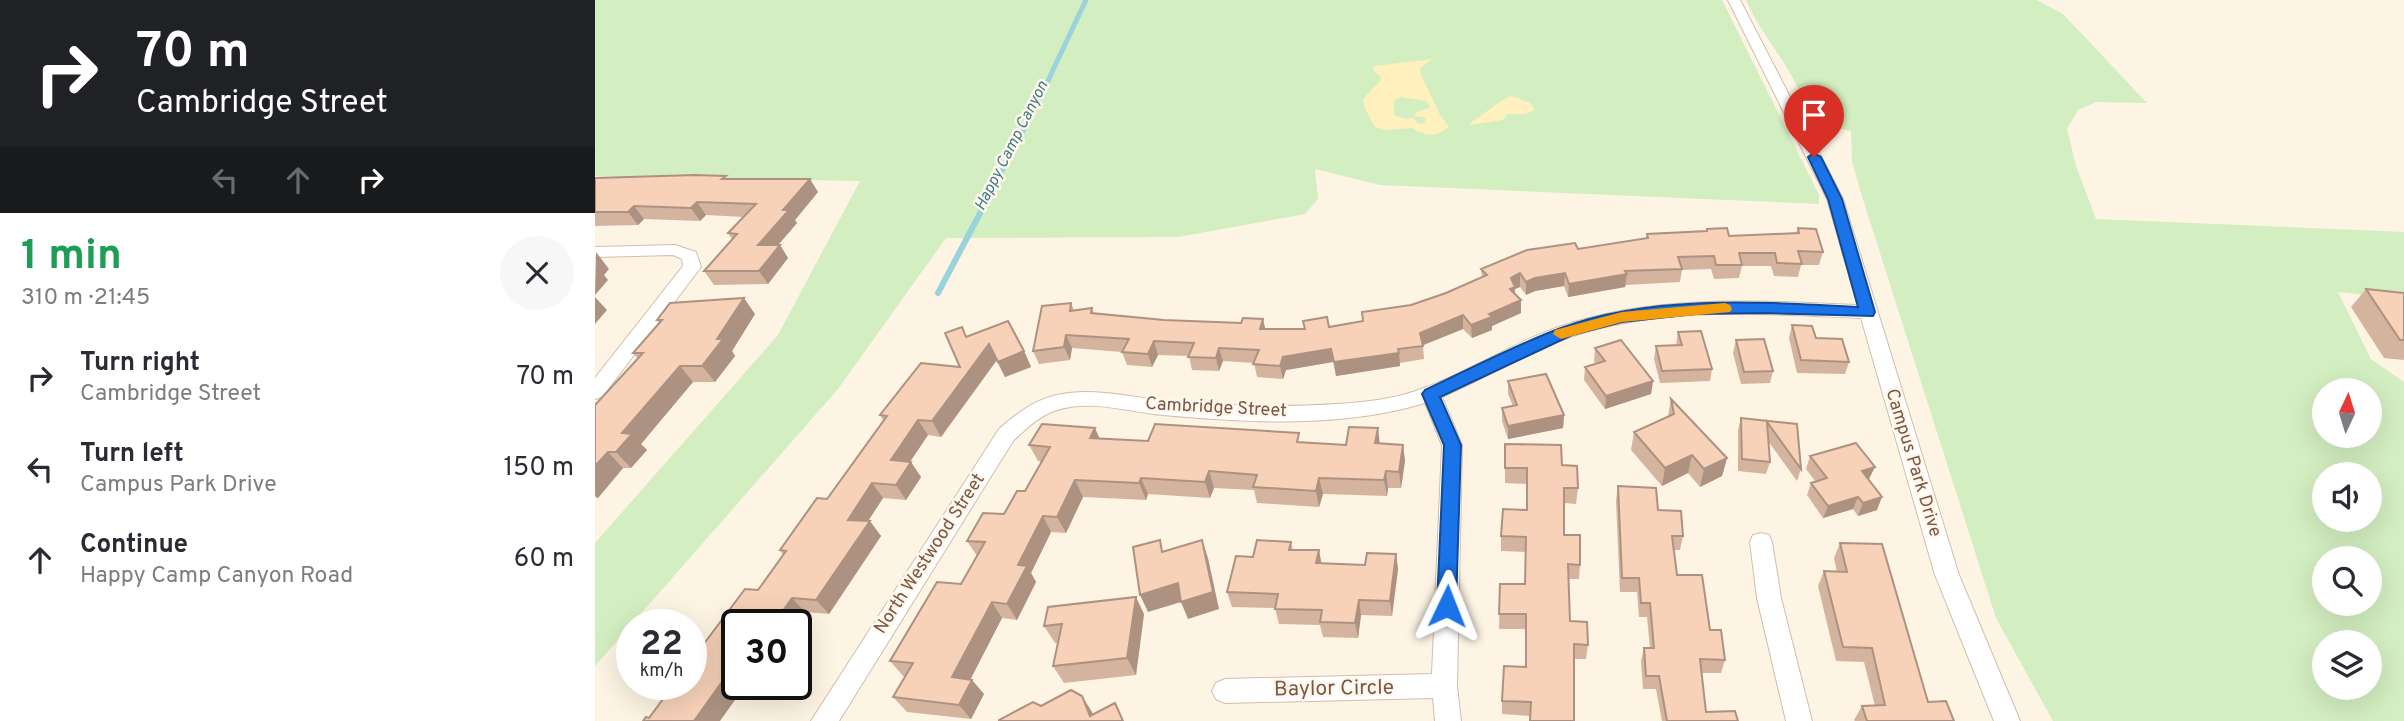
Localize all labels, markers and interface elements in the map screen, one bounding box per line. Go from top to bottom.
text: 70 m [136,23,250,85]
icon: right [21,28,112,119]
water label: Happy Camp Canyon [971,78,1053,214]
text: Cambridge Street [136,84,388,124]
pin [1784,85,1844,157]
icon: arrive [1795,96,1833,134]
icon: left [206,161,244,199]
icon: ahead [279,161,317,199]
icon: right [352,161,390,199]
text: 1 min [21,231,122,284]
button: close [500,236,574,310]
text: 310 m · 21:45 [21,284,150,313]
text: Turn right [80,347,200,380]
icon: right [21,359,59,397]
text: 70 m [516,361,574,394]
north arrow [2312,378,2382,448]
map controls [2312,378,2382,700]
text: Cambridge Street [80,380,261,409]
street label: Campus Park Drive [1880,386,1946,540]
street label: Cambridge Street [1145,393,1287,423]
text: Turn left [80,438,184,471]
icon: left [21,450,59,488]
text: 150 m [503,452,574,485]
button: sound [2312,462,2382,532]
street label: North Westwood Street [870,469,990,639]
text: Campus Park Drive [80,471,277,500]
text: Continue [80,529,188,562]
icon: ahead [21,541,59,579]
text: 60 m [514,543,574,576]
button: search [2312,546,2382,616]
text: Happy Camp Canyon Road [80,562,353,591]
position arrow [1410,569,1484,643]
speed limit sign: 30 [721,609,812,700]
text: 22 [640,623,683,667]
button: layers [2312,630,2382,700]
text: km/h [640,660,683,683]
street label: Baylor Circle [1274,674,1394,704]

